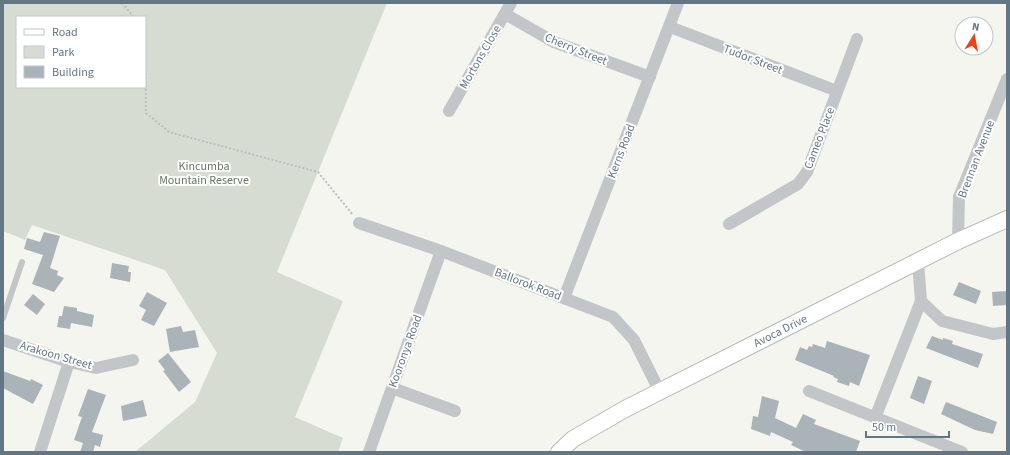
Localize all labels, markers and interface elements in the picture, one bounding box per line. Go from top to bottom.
legend [16,16,146,88]
north arrow [954,16,994,56]
text: N [971,19,981,35]
street label: Mortons Close [455,22,506,92]
text: Road [52,24,78,41]
street label: Cherry Street [542,29,610,70]
street label: Tudor Street [721,40,785,79]
text: Park [52,44,74,61]
text: Building [52,64,94,81]
street label: Cameo Place [800,105,839,171]
street label: Brennan Avenue [954,118,999,201]
street label: Kerns Road [603,122,640,181]
park label: Kincumba Mountain Reserve [159,158,249,189]
street label: Ballorok Road [492,264,564,305]
street label: Avoca Drive [751,310,810,352]
street label: Kooronya Road [384,312,427,390]
street label: Arakoon Street [18,337,94,374]
scale bar [866,413,949,439]
text: 50 m [872,419,896,436]

